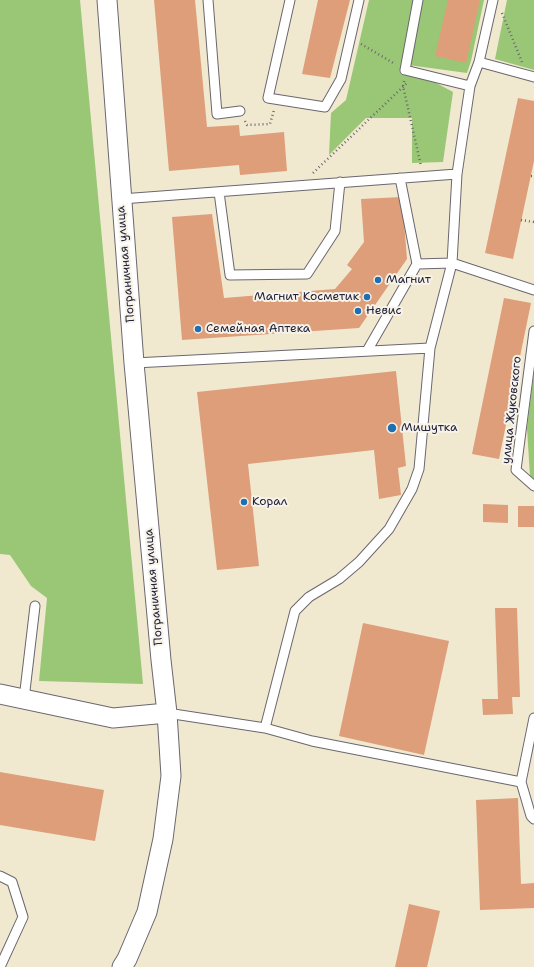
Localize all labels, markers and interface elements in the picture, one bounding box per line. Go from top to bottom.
street label: Пограничная улица [114,205,138,323]
place label: Магнит [386,273,431,287]
marker: Магнит [373,275,383,285]
place label: Магнит Косметик [254,290,359,304]
marker: Магнит Косметик [362,292,372,302]
place label: Невис [366,304,401,318]
marker: Невис [353,306,363,316]
place label: Семейная Аптека [206,322,310,336]
marker: Семейная Аптека [193,324,203,334]
street label: улица Жуковского [499,355,525,465]
place label: Мишутка [401,421,457,435]
marker: Мишутка [386,422,398,434]
place label: Корал [252,495,288,509]
marker: Корал [239,497,249,507]
street label: Пограничная улица [142,528,166,646]

